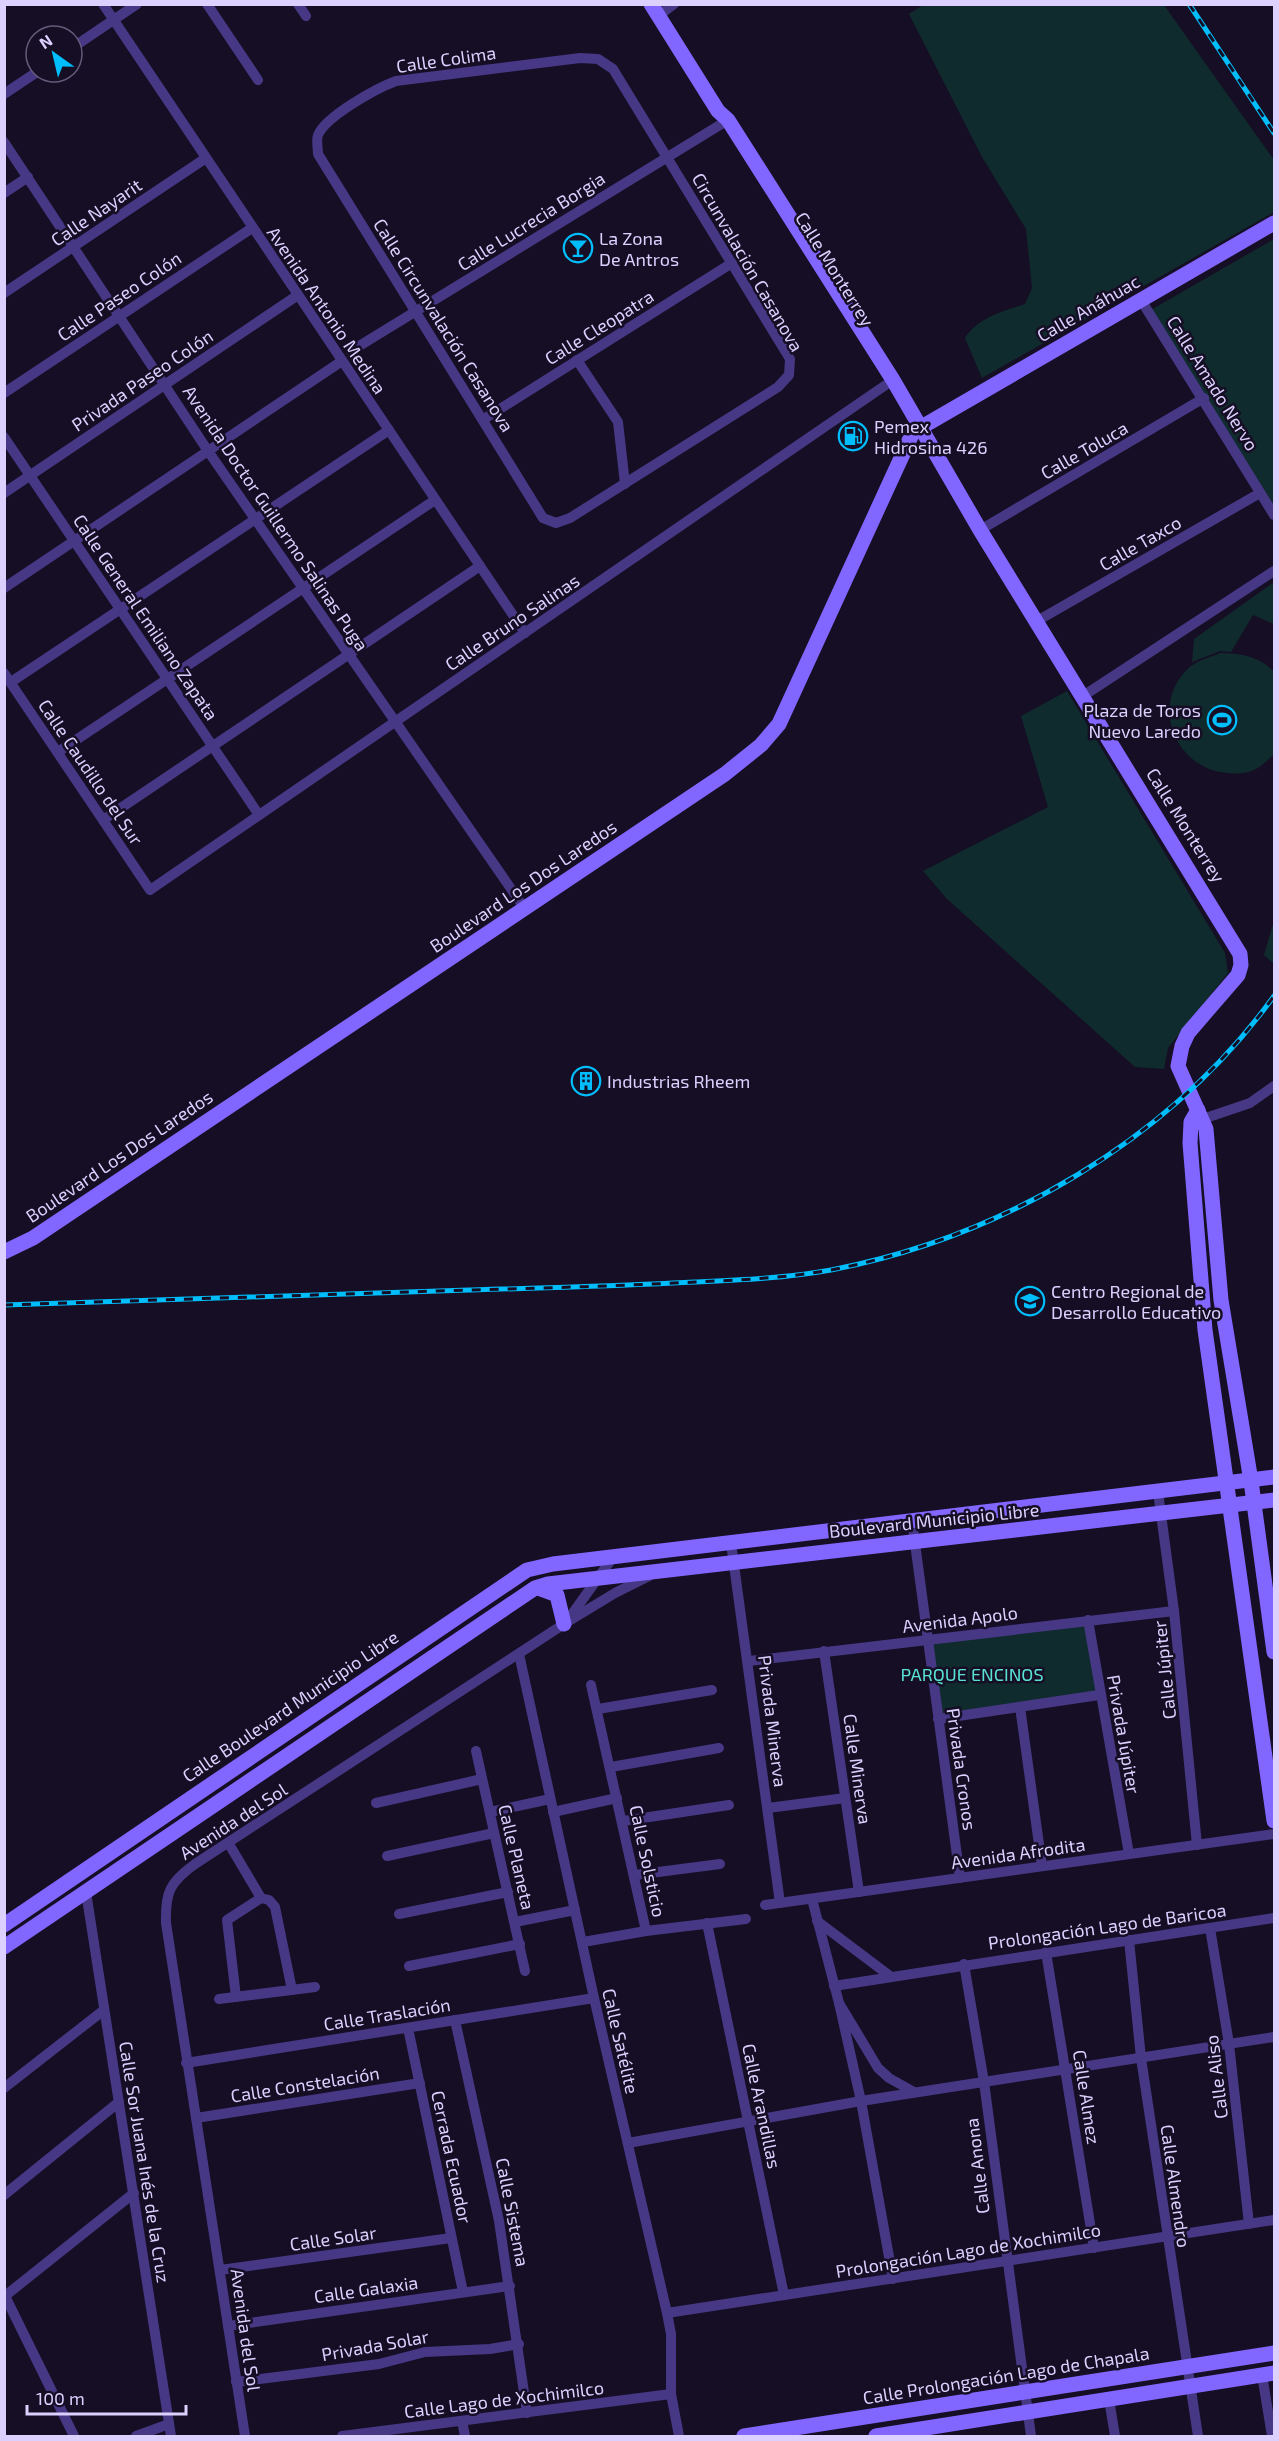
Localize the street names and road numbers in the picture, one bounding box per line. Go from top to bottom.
street label: Calle Colima [395,41,497,77]
street label: Calle Lucrecia Borgia [453,167,609,275]
street label: Circunvalación Casanova [688,169,808,355]
street label: Calle Nayarit [46,173,146,250]
street label: Calle Monterrey [791,208,879,331]
street label: Calle Circunvalación Casanova [369,214,519,436]
street label: Avenida Antonio Medina [263,222,391,398]
street label: Calle Paseo Colón [53,246,185,346]
street label: Calle Anáhuac [1033,270,1143,346]
street label: Calle Cleopatra [540,285,658,369]
street label: Calle Amado Nervo [1163,312,1263,454]
street label: Privada Paseo Colón [67,325,217,435]
street label: Avenida Doctor Guillermo Salinas Puga [179,381,373,655]
street label: Calle Toluca [1036,416,1132,484]
street label: Calle General Emiliano Zapata [69,510,223,724]
street label: Calle Taxco [1095,511,1185,575]
street label: Calle Bruno Salinas [441,569,583,675]
street label: Calle Caudillo del Sur [34,695,148,849]
street label: Calle Monterrey [1142,764,1230,887]
street label: Boulevard Los Dos Laredos [425,815,621,957]
street label: Boulevard Los Dos Laredos [21,1085,217,1227]
street label: Boulevard Municipio Libre [828,1498,1040,1542]
street label: Avenida Apolo [901,1601,1019,1637]
street label: Calle Júpiter [1148,1620,1180,1720]
street label: Calle Boulevard Municipio Libre [178,1625,402,1787]
street label: Privada Minerva [754,1654,792,1788]
street label: Privada Júpiter [1103,1673,1145,1795]
street label: Privada Cronos [943,1706,981,1832]
street label: Calle Minerva [839,1712,877,1826]
street label: Avenida del Sol [175,1778,291,1864]
street label: Calle Planeta [494,1802,540,1912]
street label: Calle Solsticio [625,1803,671,1919]
street label: Avenida Afrodita [949,1833,1087,1873]
street label: Prolongación Lago de Baricoa [986,1898,1228,1954]
street label: Calle Satélite [598,1986,644,2096]
street label: Calle Traslación [322,1993,452,2035]
street label: Calle Aliso [1200,2034,1232,2120]
street label: Calle Sor Juana Inés de la Cruz [115,2040,175,2284]
street label: Calle Arandillas [738,2041,786,2171]
street label: Calle Almez [1069,2048,1105,2146]
street label: Calle Constelación [229,2061,381,2107]
street label: Cerrada Ecuador [427,2089,477,2225]
street label: Calle Anona [960,2117,994,2215]
street label: Calle Almendro [1156,2123,1196,2249]
street label: Calle Sistema [492,2156,534,2268]
street label: Prolongación Lago de Xochimilco [834,2218,1102,2282]
street label: Calle Solar [288,2221,378,2255]
street label: Avenida del Sol [227,2267,266,2393]
street label: Calle Galaxia [313,2271,419,2307]
street label: Privada Solar [320,2325,430,2365]
street label: Calle Prolongación Lago de Chapala [861,2341,1151,2409]
street label: Calle Lago de Xochimilco [403,2376,605,2422]

